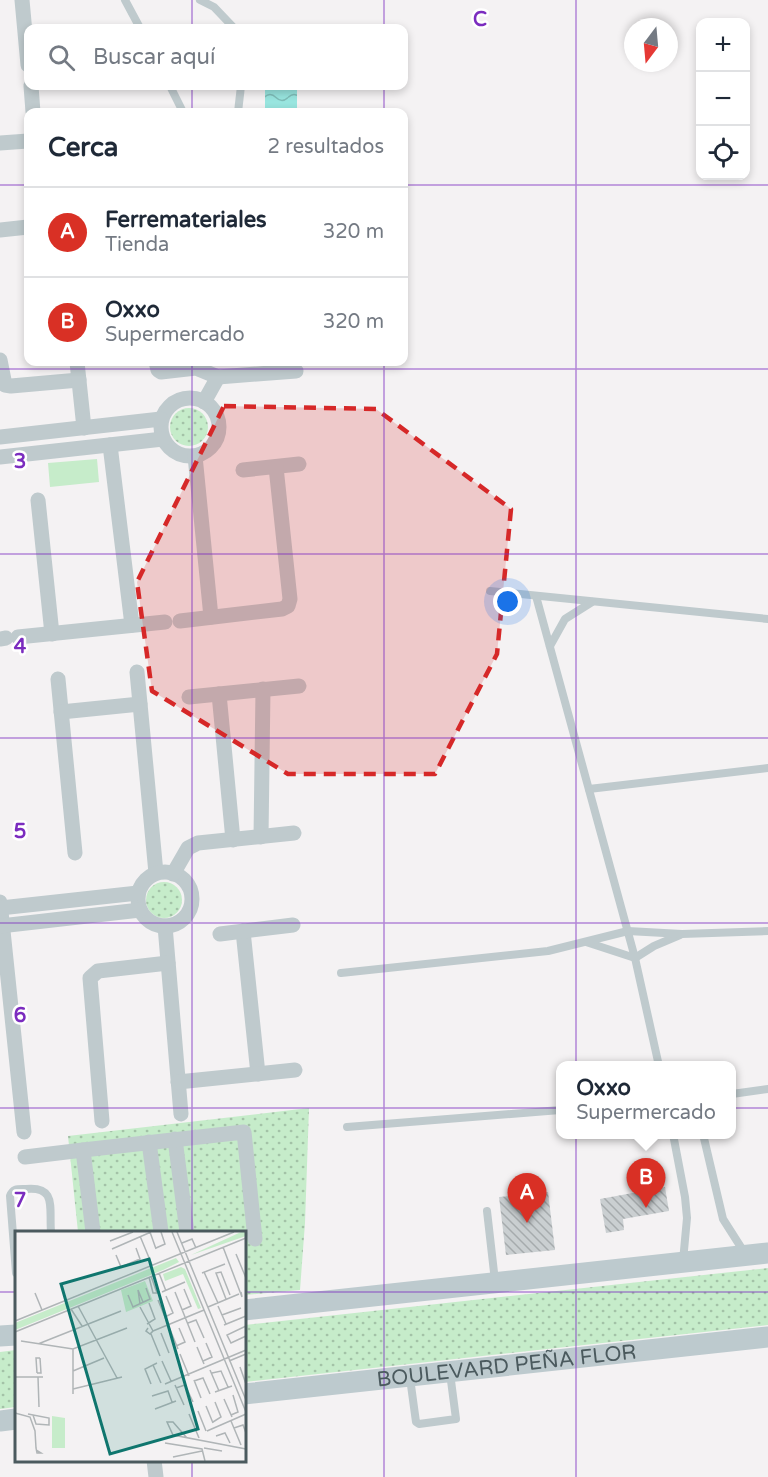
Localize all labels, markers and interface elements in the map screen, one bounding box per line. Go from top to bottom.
text: C [473,8,487,32]
north arrow [624,18,678,72]
map controls [696,18,750,180]
button: + [696,18,750,72]
search box [24,24,408,90]
icon: search [45,41,78,74]
text: Buscar aquí [93,44,215,70]
button: − [696,72,750,126]
button: locate [696,126,750,180]
text: Cerca [48,132,118,163]
text: 2 resultados [268,135,384,159]
text: Ferremateriales [105,207,267,233]
text: A [60,220,75,244]
text: 320 m [323,220,384,244]
text: Tienda [105,233,169,257]
text: Oxxo [105,297,160,323]
text: B [61,310,74,334]
text: 320 m [323,310,384,334]
text: Supermercado [105,323,245,347]
text: 3 [14,450,26,474]
your location [493,587,522,616]
text: 4 [14,635,27,659]
text: 5 [14,820,26,844]
text: 6 [14,1004,26,1028]
popup [556,1061,736,1139]
text: Oxxo [576,1075,631,1101]
text: Supermercado [576,1101,716,1125]
pin: B [626,1158,666,1208]
pin: A [508,1174,546,1223]
text: 7 [14,1189,26,1213]
inset map [15,1231,246,1462]
street label: BOULEVARD PEÑA FLOR [375,1339,638,1392]

